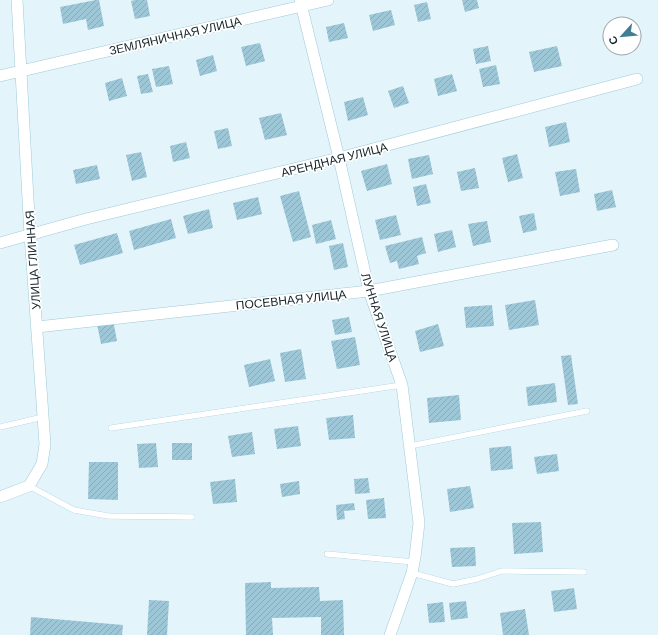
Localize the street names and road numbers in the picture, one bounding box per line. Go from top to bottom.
street label: ЗЕМЛЯНИЧНАЯ УЛИЦА [107,13,243,58]
street label: АРЕНДНАЯ УЛИЦА [279,139,389,180]
street label: УЛИЦА ГЛИННАЯ [22,210,43,310]
street label: ЛУННАЯ УЛИЦА [358,271,401,363]
street label: ПОСЕВНАЯ УЛИЦА [235,286,347,313]

